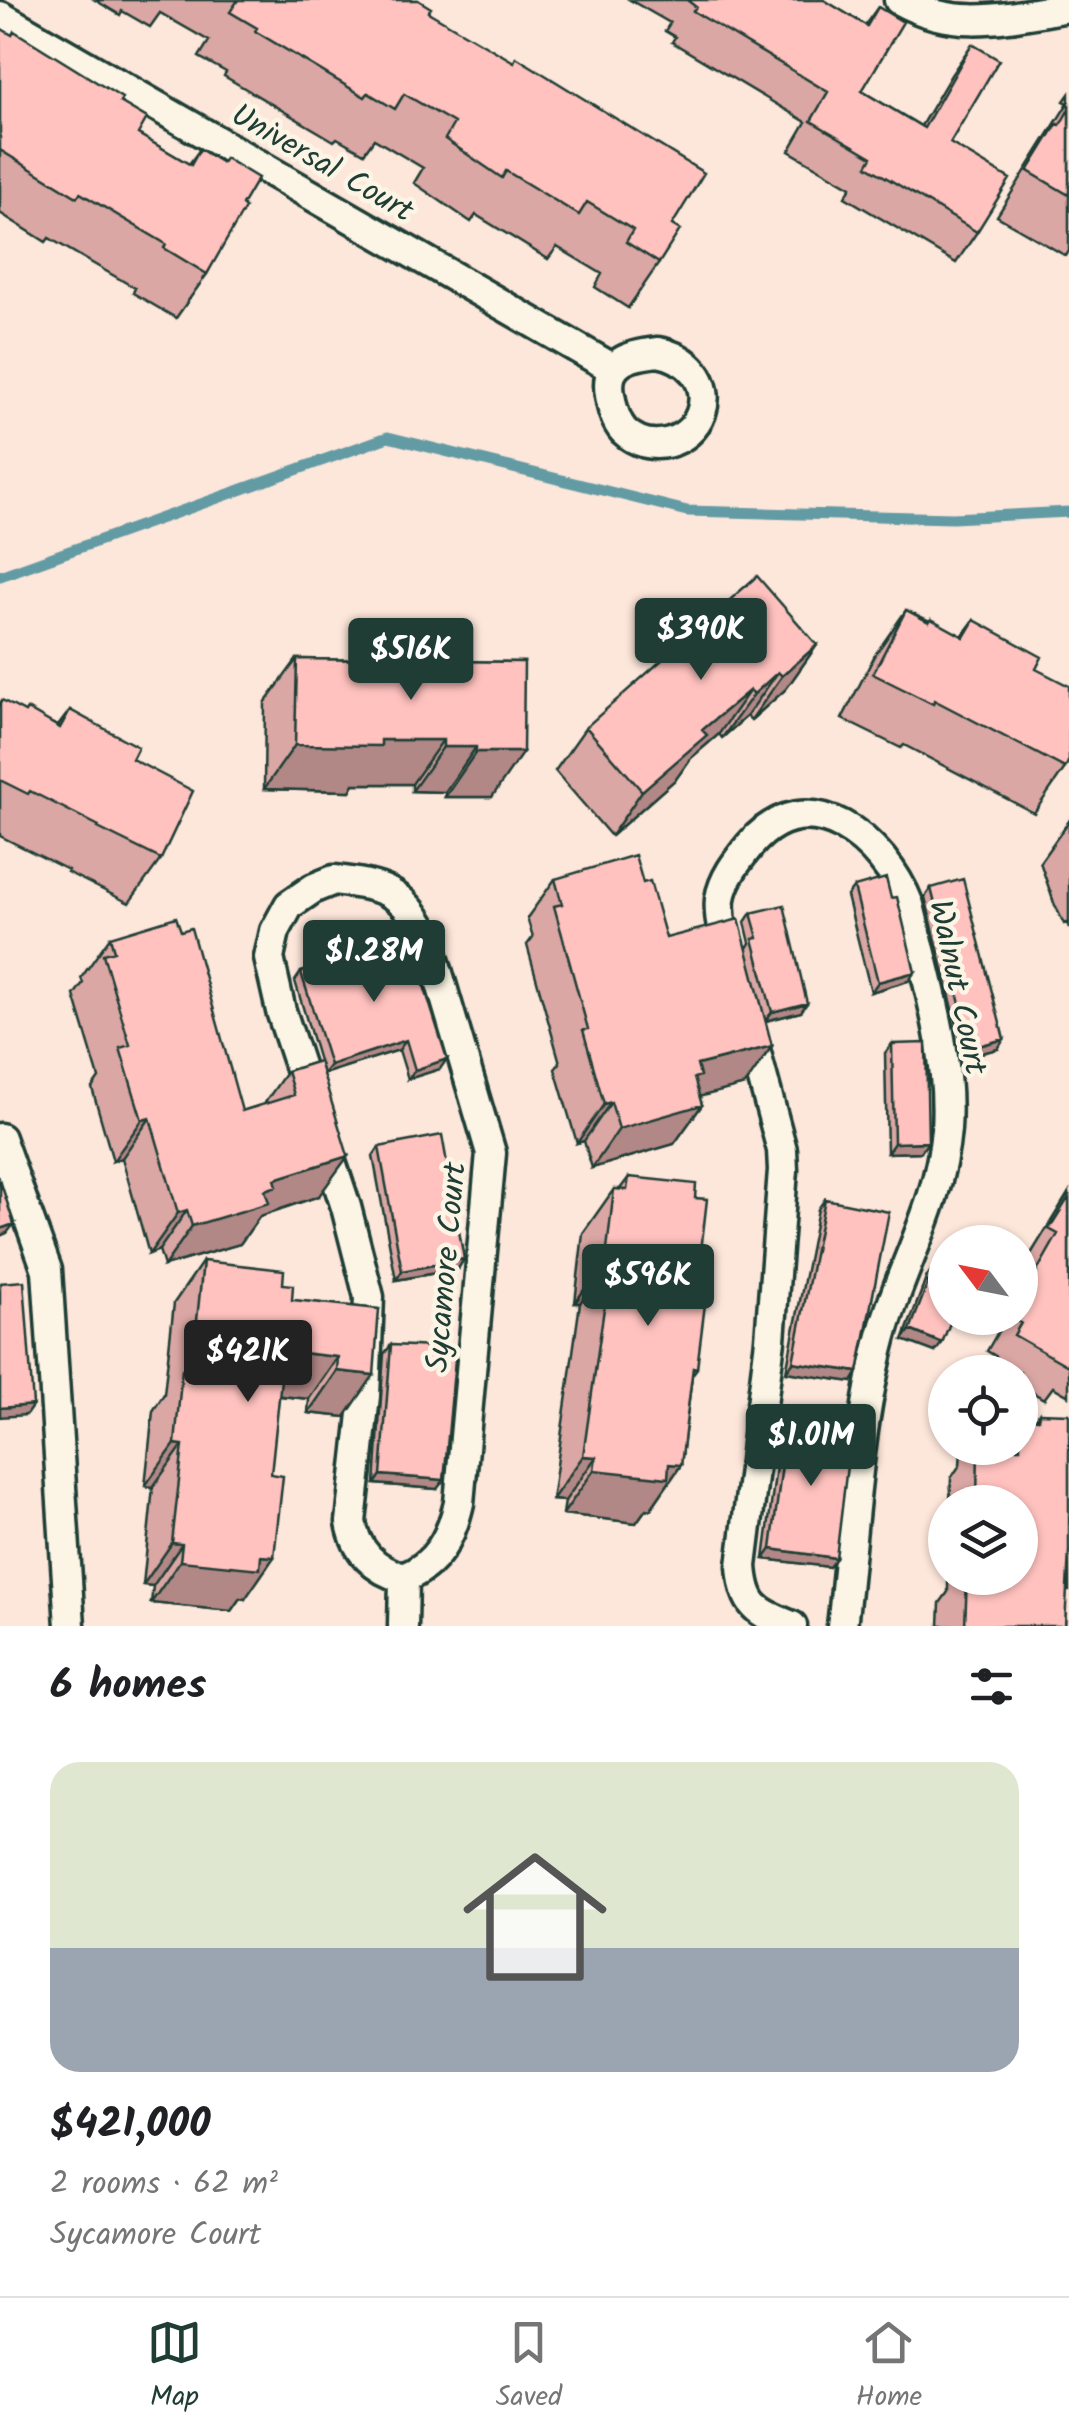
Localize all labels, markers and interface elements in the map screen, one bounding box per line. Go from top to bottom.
street label: Universal Court [221,91,423,237]
pin: $390K [631,598,771,683]
text: $390K [657,605,745,656]
pin: $516K [341,618,481,703]
text: $516K [370,625,452,676]
street label: Walnut Court [913,895,1000,1080]
pin: $1.28M [293,920,455,1005]
text: $1.28M [325,927,423,978]
street label: Sycamore Court [413,1159,482,1375]
north arrow [928,1225,1038,1335]
map controls [928,1225,1038,1595]
pin: $596K [578,1244,718,1329]
text: $596K [604,1251,692,1302]
pin: $421K [178,1320,318,1405]
text: $421K [206,1327,290,1378]
button: locate [928,1355,1038,1465]
pin: $1.01M [730,1404,892,1489]
text: $1.01M [768,1411,854,1462]
button: layers [928,1485,1038,1595]
text: 6 homes [50,1653,206,1720]
icon: filters [964,1659,1019,1714]
icon: home [445,1827,625,2007]
text: $421,000 [50,2092,211,2159]
text: 2 rooms · 62 m² [50,2159,278,2210]
text: Sycamore Court [50,2210,261,2261]
tab: Map [147,2315,202,2420]
tab: Saved [496,2315,562,2420]
tab: Home [856,2315,922,2420]

